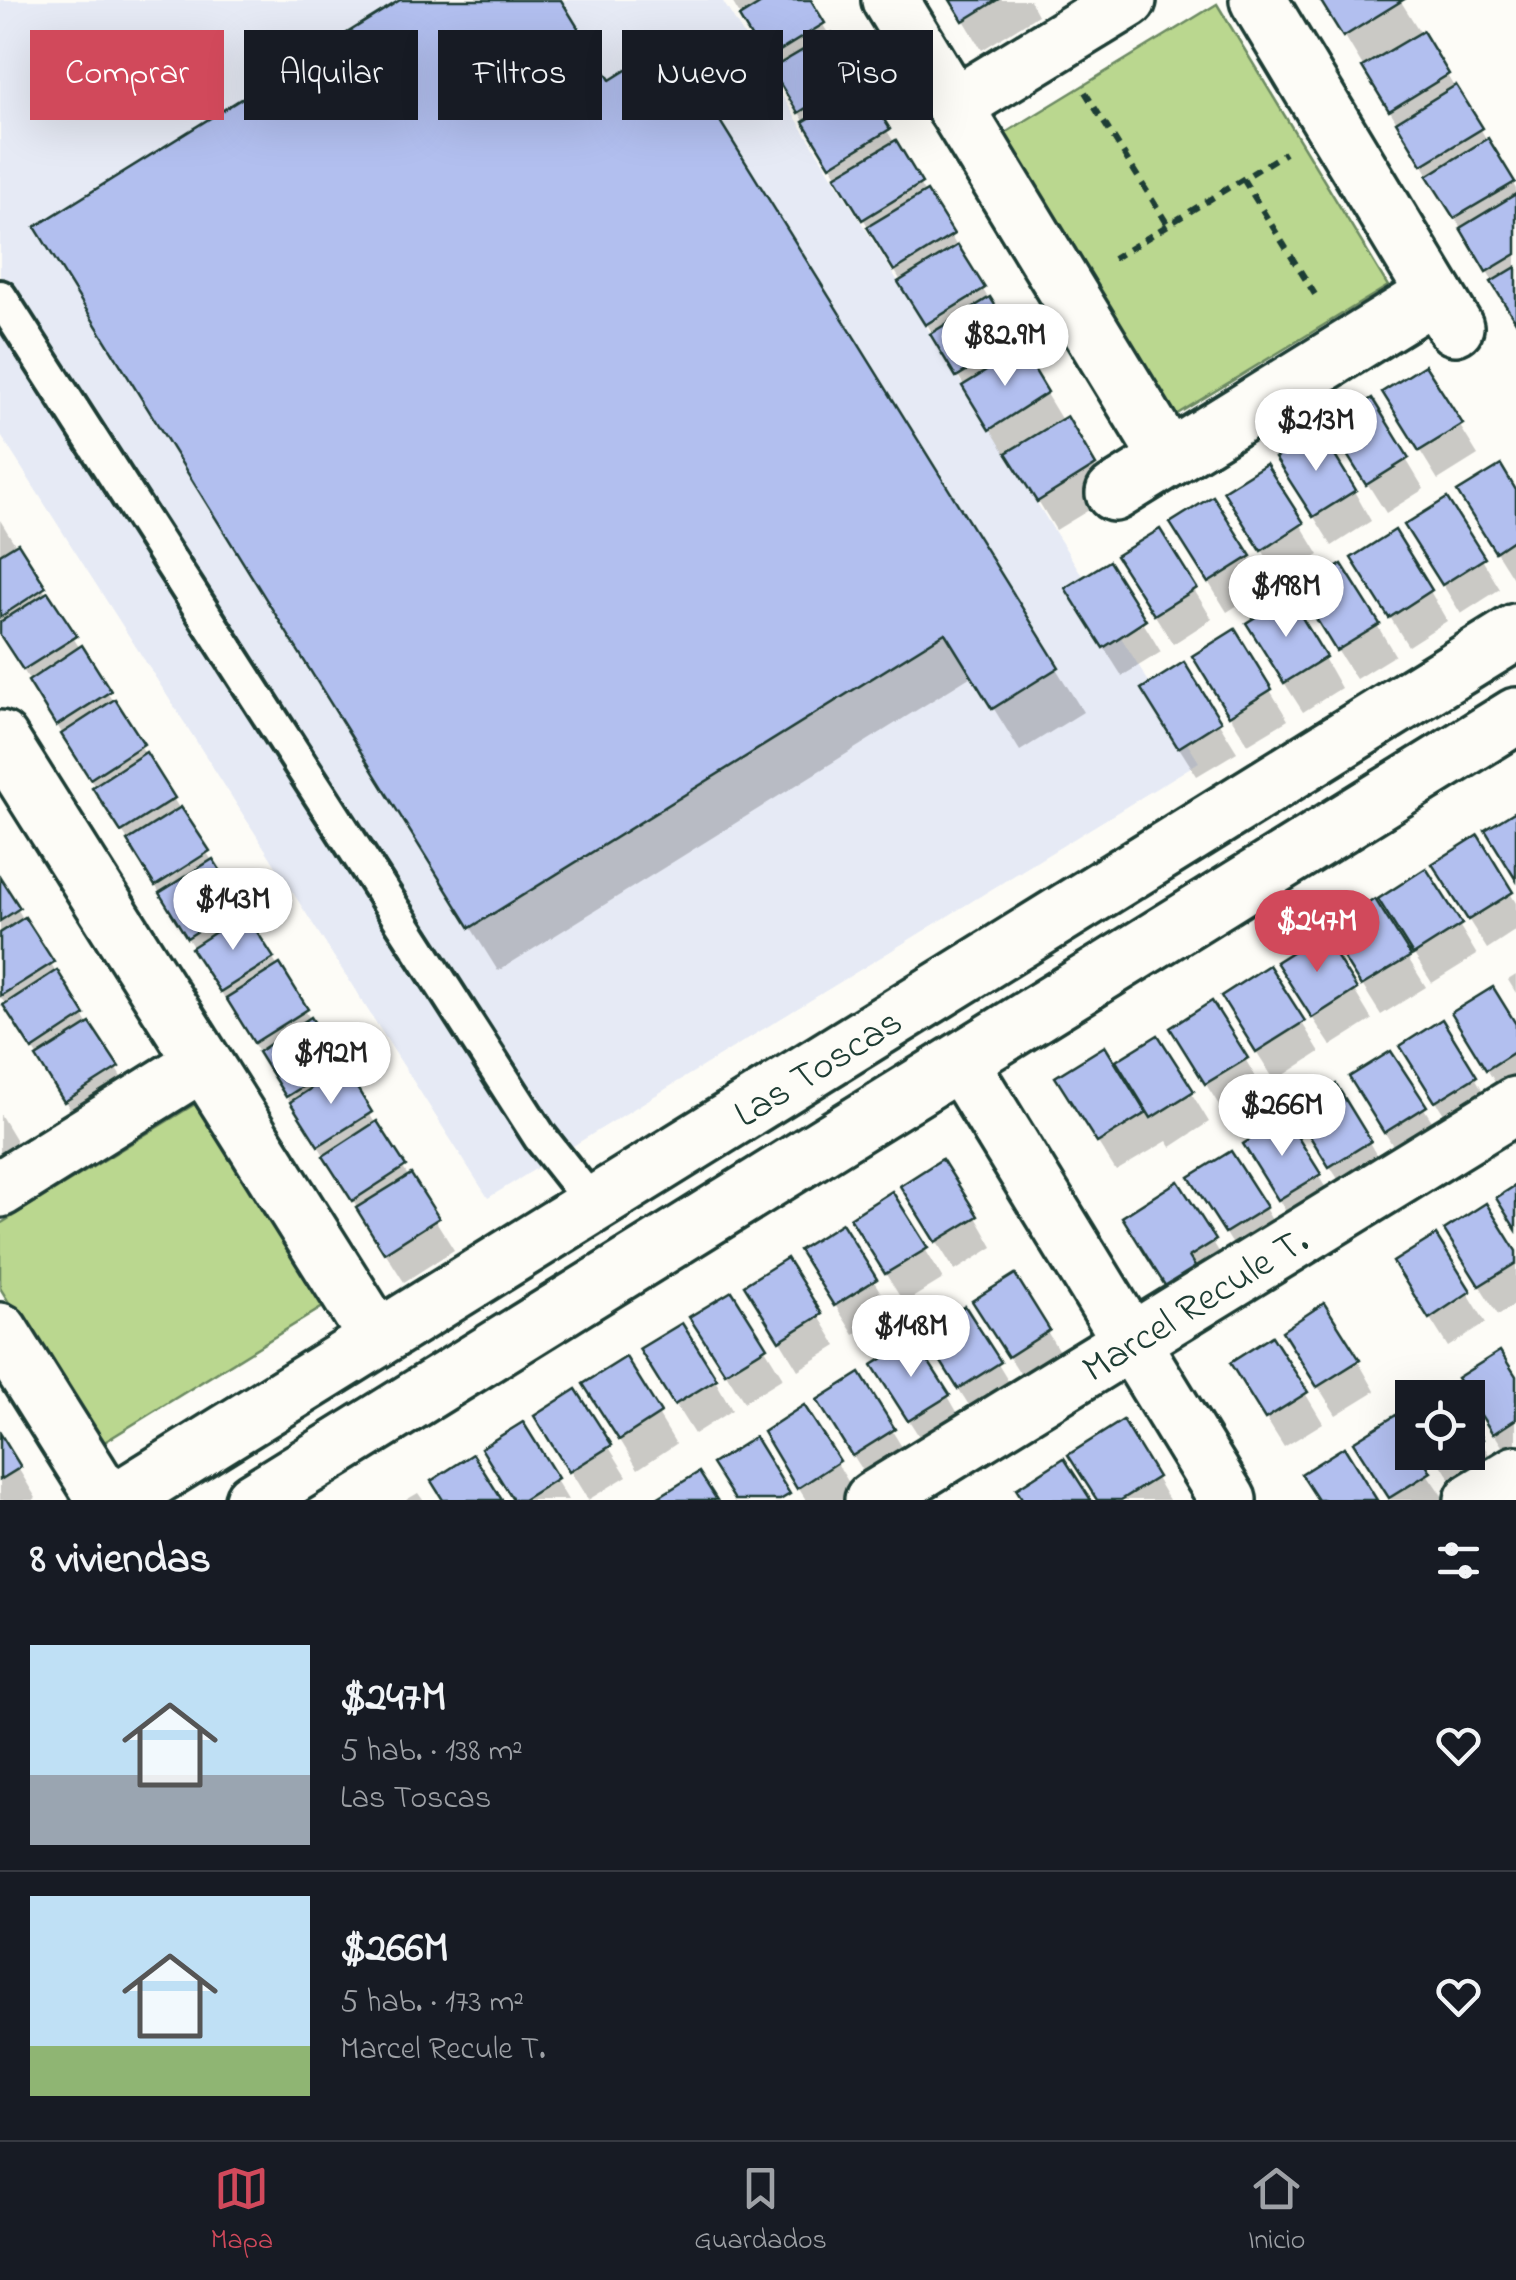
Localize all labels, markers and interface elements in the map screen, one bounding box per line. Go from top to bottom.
chip: Comprar [30,30,224,120]
chip: Alquilar [244,30,418,120]
chip: Filtros [438,30,602,120]
chip: Nuevo [622,30,783,120]
chip: Piso [803,30,933,120]
pin: $82.9M [924,304,1086,389]
text: $82.9M [964,313,1046,360]
pin: $213M [1246,389,1386,474]
text: $213M [1277,398,1355,445]
pin: $198M [1216,555,1356,640]
text: $198M [1251,564,1321,611]
pin: $143M [163,868,303,953]
text: $143M [195,877,271,924]
pin: $247M [1247,890,1387,975]
text: $247M [1276,899,1358,946]
street label: Las Toscas [724,995,915,1145]
pin: $192M [261,1022,401,1107]
text: $192M [294,1031,368,1078]
pin: $266M [1212,1074,1352,1159]
text: $266M [1241,1083,1323,1130]
street label: Marcel Recule T. [1072,1214,1321,1400]
pin: $148M [841,1295,981,1380]
text: $148M [874,1304,948,1351]
map controls [1395,1380,1485,1470]
button: locate [1395,1380,1485,1470]
text: 8 viviendas [30,1530,211,1591]
icon: filters [1431,1533,1486,1588]
text: $247M [340,1668,446,1729]
icon: home [110,1685,230,1805]
icon: heart [1431,1718,1486,1773]
text: 5 hab. · 138 m² [340,1729,523,1776]
text: Las Toscas [340,1776,491,1823]
text: $266M [340,1919,449,1980]
icon: home [110,1936,230,2056]
icon: heart [1431,1969,1486,2024]
text: 5 hab. · 173 m² [340,1980,524,2027]
text: Marcel Recule T. [340,2027,546,2074]
tab: Mapa [211,2161,273,2262]
tab: Guardados [694,2161,827,2262]
tab: Inicio [1248,2161,1305,2262]

